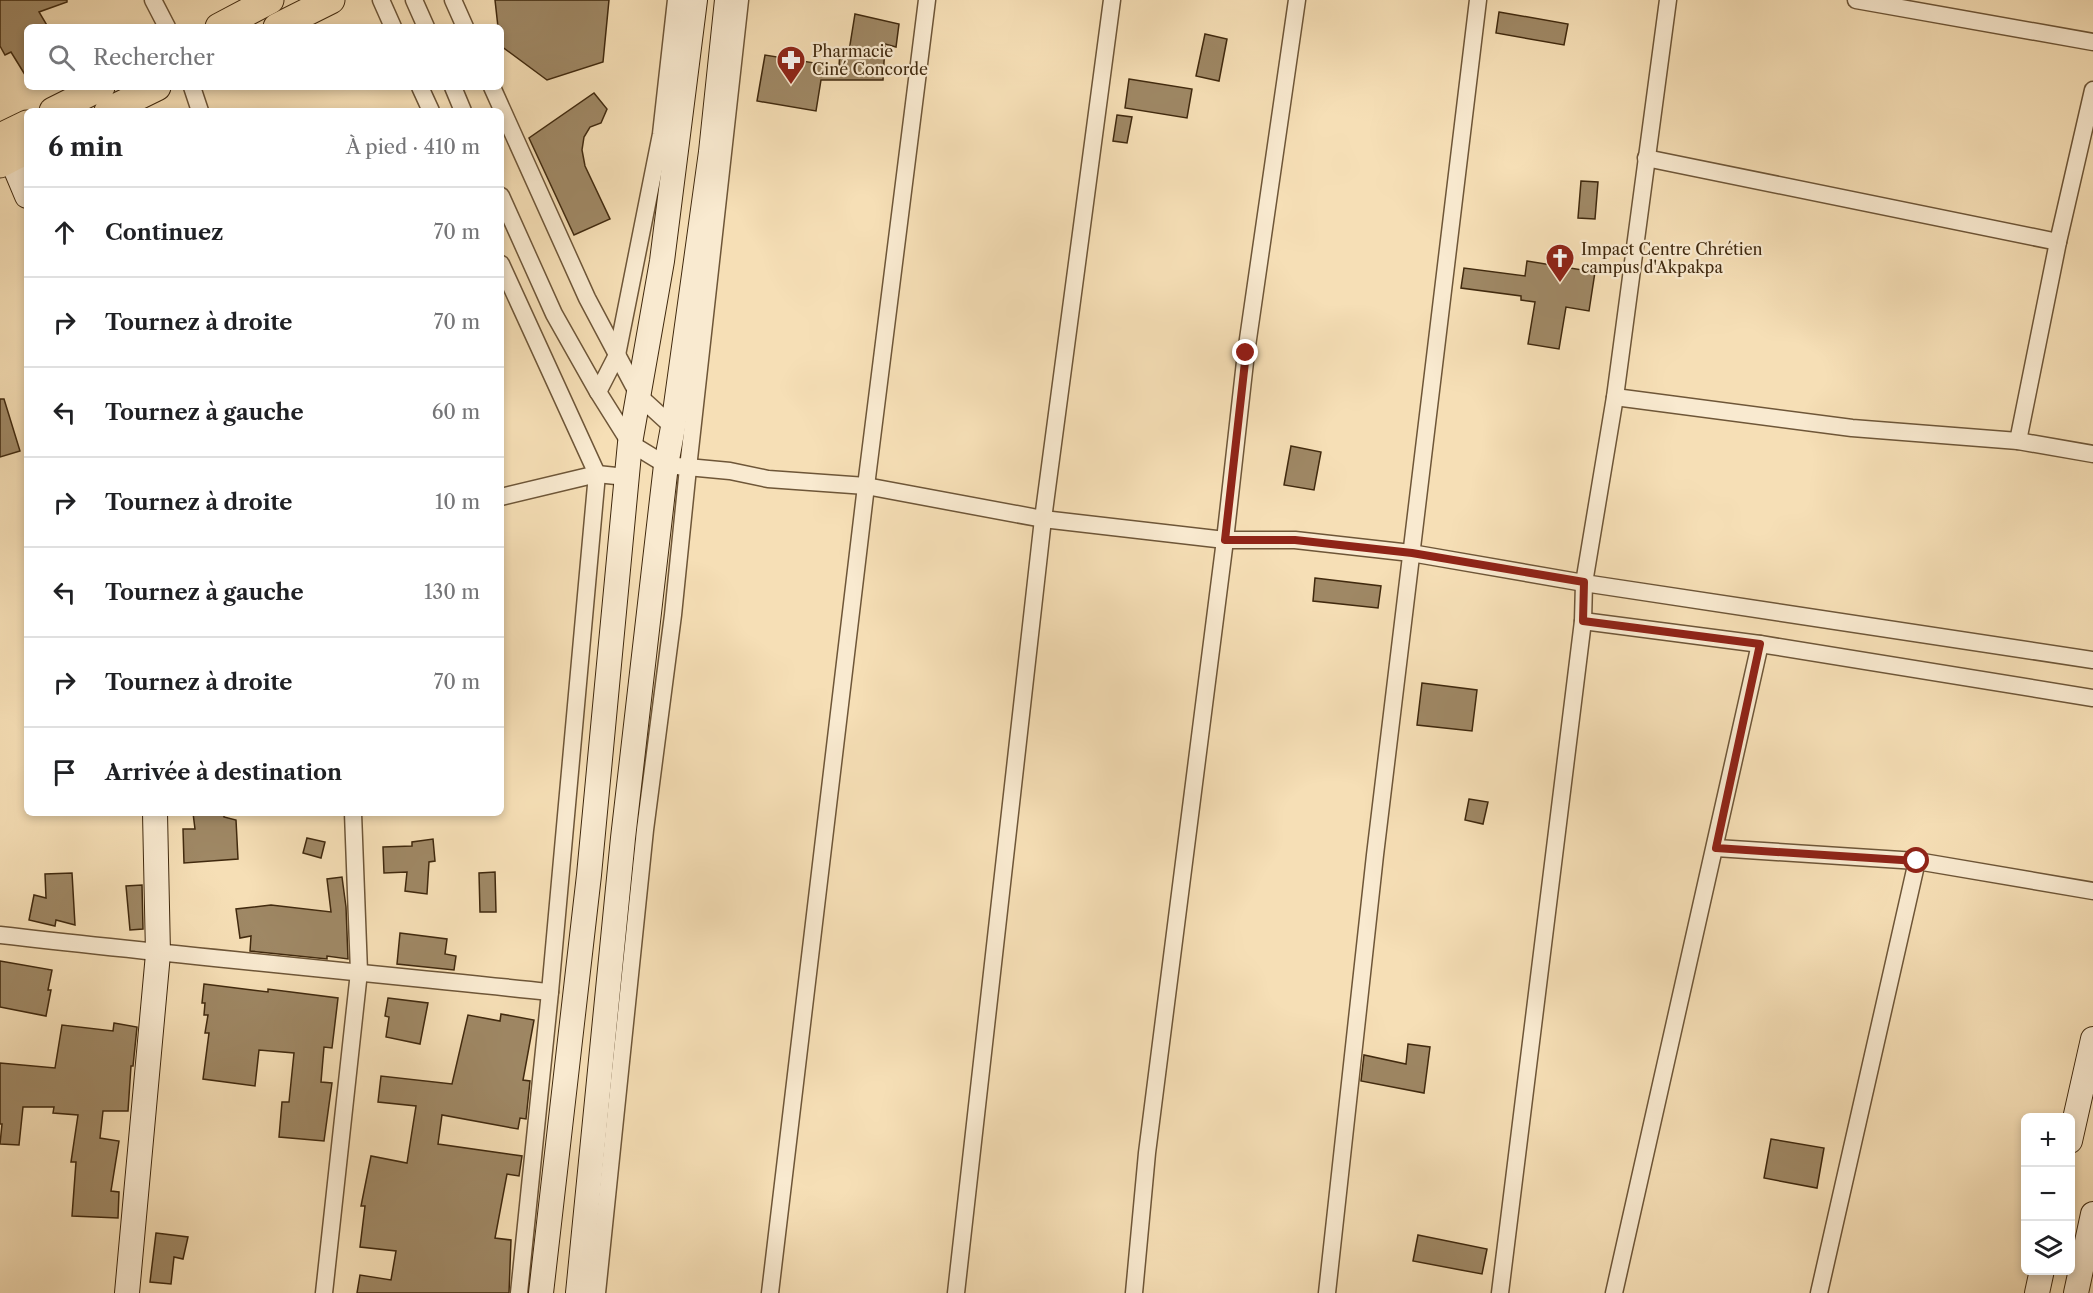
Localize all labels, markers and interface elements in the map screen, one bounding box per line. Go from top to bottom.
search box [24,24,504,90]
icon: search [45,41,78,74]
place label: Pharmacie Ciné Concorde [812,41,928,79]
text: Rechercher [93,44,215,71]
pharmacy icon: Pharmacie Ciné Concorde [775,44,807,86]
text: 6 min [48,131,123,163]
text: À pied · 410 m [346,135,480,159]
icon: ahead [48,216,81,249]
text: Continuez [105,219,224,246]
text: 70 m [434,220,480,244]
place label: Impact Centre Chrétien campus d'Akpakpa [1581,239,1763,277]
church icon: Impact Centre Chrétien campus d'Akpakpa [1544,242,1576,284]
icon: right [48,306,81,339]
text: Tournez à droite [105,309,292,336]
text: 70 m [434,310,480,334]
route end [1232,339,1258,365]
icon: left [48,396,81,429]
text: Tournez à gauche [105,399,304,426]
text: 60 m [432,400,480,424]
icon: right [48,486,81,519]
text: Tournez à droite [105,489,292,516]
text: 10 m [435,490,480,514]
icon: left [48,576,81,609]
text: Tournez à gauche [105,579,304,606]
text: 130 m [424,580,480,604]
icon: right [48,666,81,699]
text: Tournez à droite [105,669,292,696]
text: 70 m [434,670,480,694]
icon: arrive [48,756,81,789]
text: Arrivée à destination [105,759,342,786]
route start [1903,847,1929,873]
map controls [2021,1113,2075,1275]
button: + [2021,1113,2075,1167]
button: − [2021,1167,2075,1221]
button: layers [2021,1221,2075,1275]

